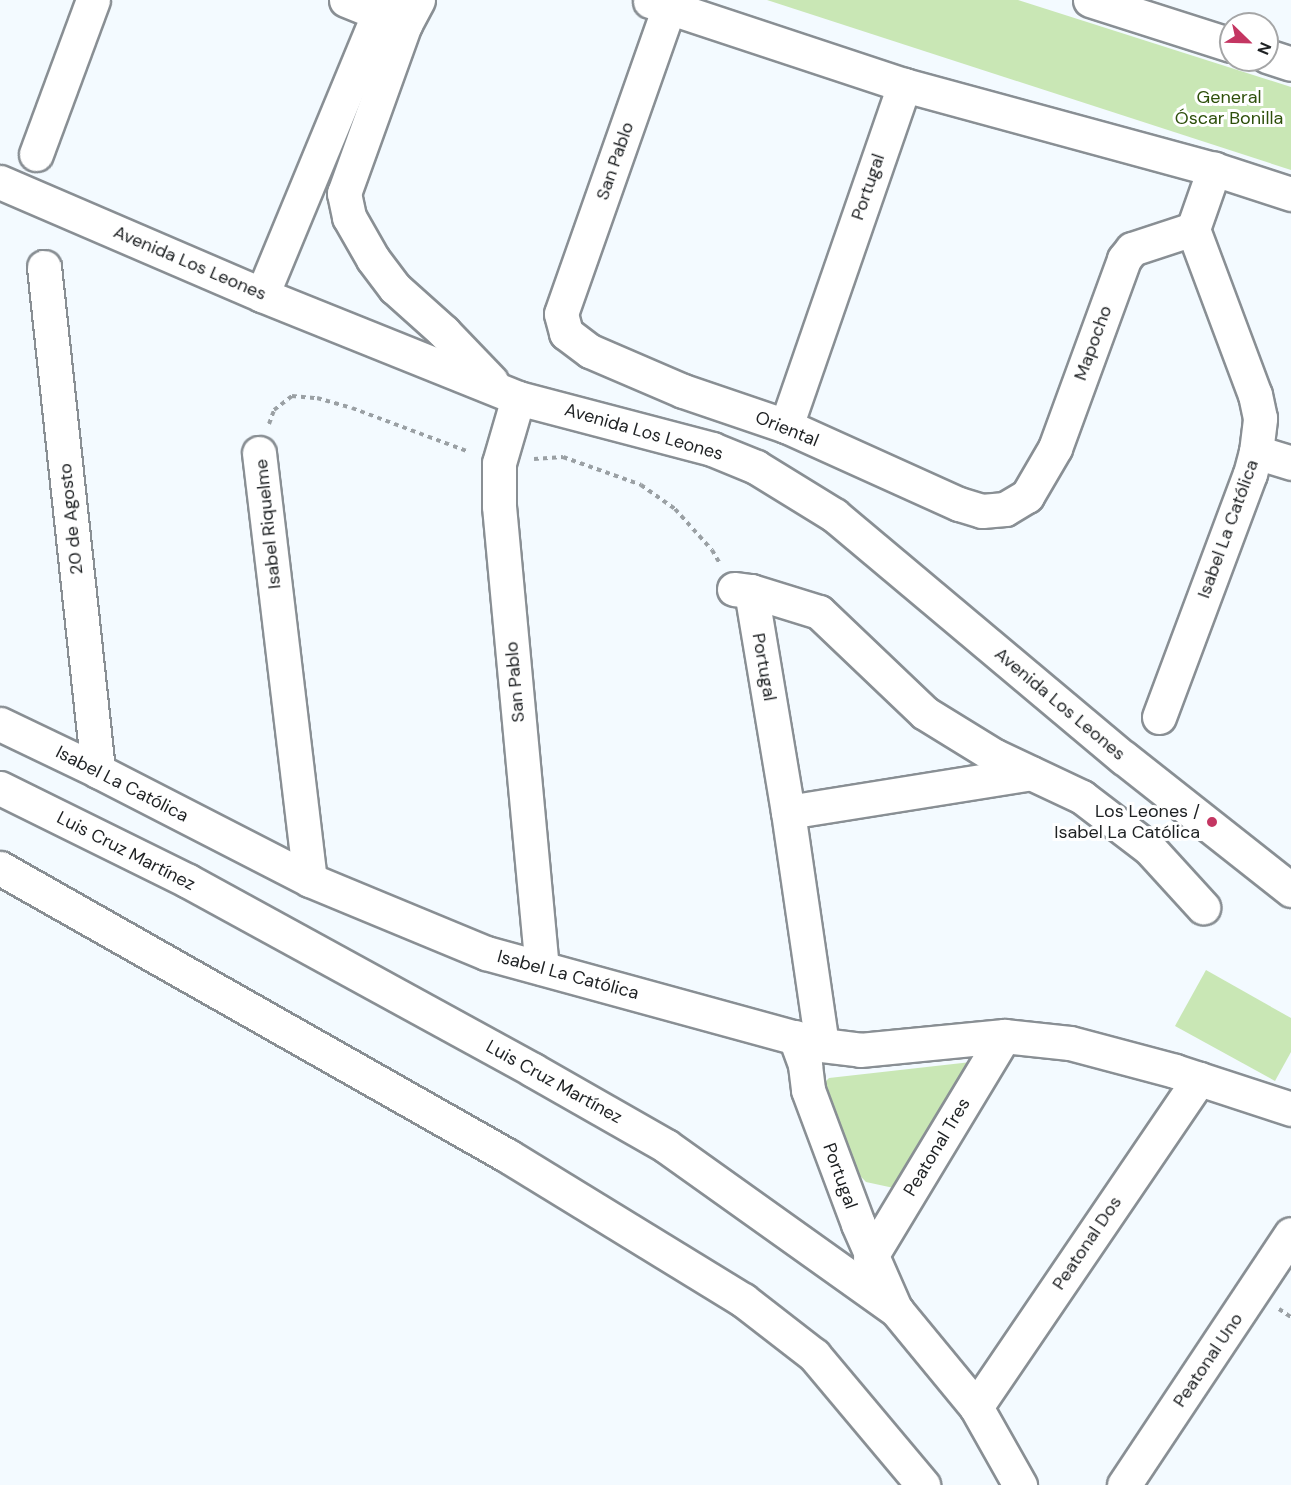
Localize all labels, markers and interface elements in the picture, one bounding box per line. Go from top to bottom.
north arrow [1219,12,1279,72]
text: N [1252,39,1276,58]
park label: General Óscar Bonilla [1175,87,1283,130]
street label: San Pablo [592,119,638,203]
street label: Portugal [847,151,889,223]
street label: Avenida Los Leones [110,221,270,305]
street label: Mapocho [1069,303,1117,383]
street label: Avenida Los Leones [562,399,726,465]
street label: Oriental [752,407,822,451]
street label: Isabel La Católica [1193,457,1263,601]
street label: Isabel Riquelme [250,458,286,590]
street label: 20 de Agosto [54,462,88,576]
street label: Portugal [747,631,781,703]
street label: San Pablo [501,641,529,723]
street label: Avenida Los Leones [990,643,1130,765]
street label: Isabel La Católica [52,741,192,827]
place label: Los Leones / Isabel La Católica [1054,801,1200,844]
street label: Luis Cruz Martínez [53,807,199,895]
marker: Los Leones / Isabel La Católica [1205,815,1219,829]
street label: Isabel La Católica [495,946,641,1004]
street label: Luis Cruz Martínez [482,1036,626,1128]
street label: Peatonal Tres [899,1094,975,1200]
street label: Portugal [818,1140,862,1212]
street label: Peatonal Dos [1048,1192,1126,1294]
street label: Peatonal Uno [1169,1309,1247,1411]

